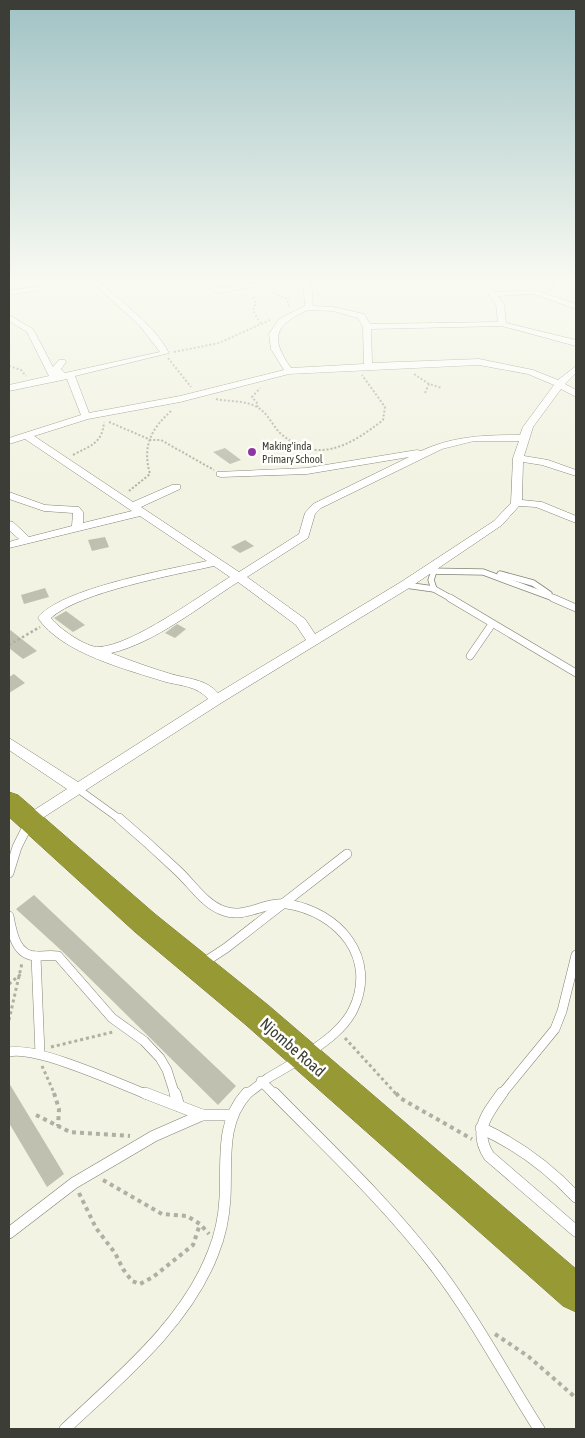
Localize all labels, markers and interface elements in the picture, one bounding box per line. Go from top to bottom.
place label: Making'inda Primary School [262,440,323,465]
marker: Making'inda Primary School [246,446,258,458]
street label: Njombe Road [256,1014,329,1081]

